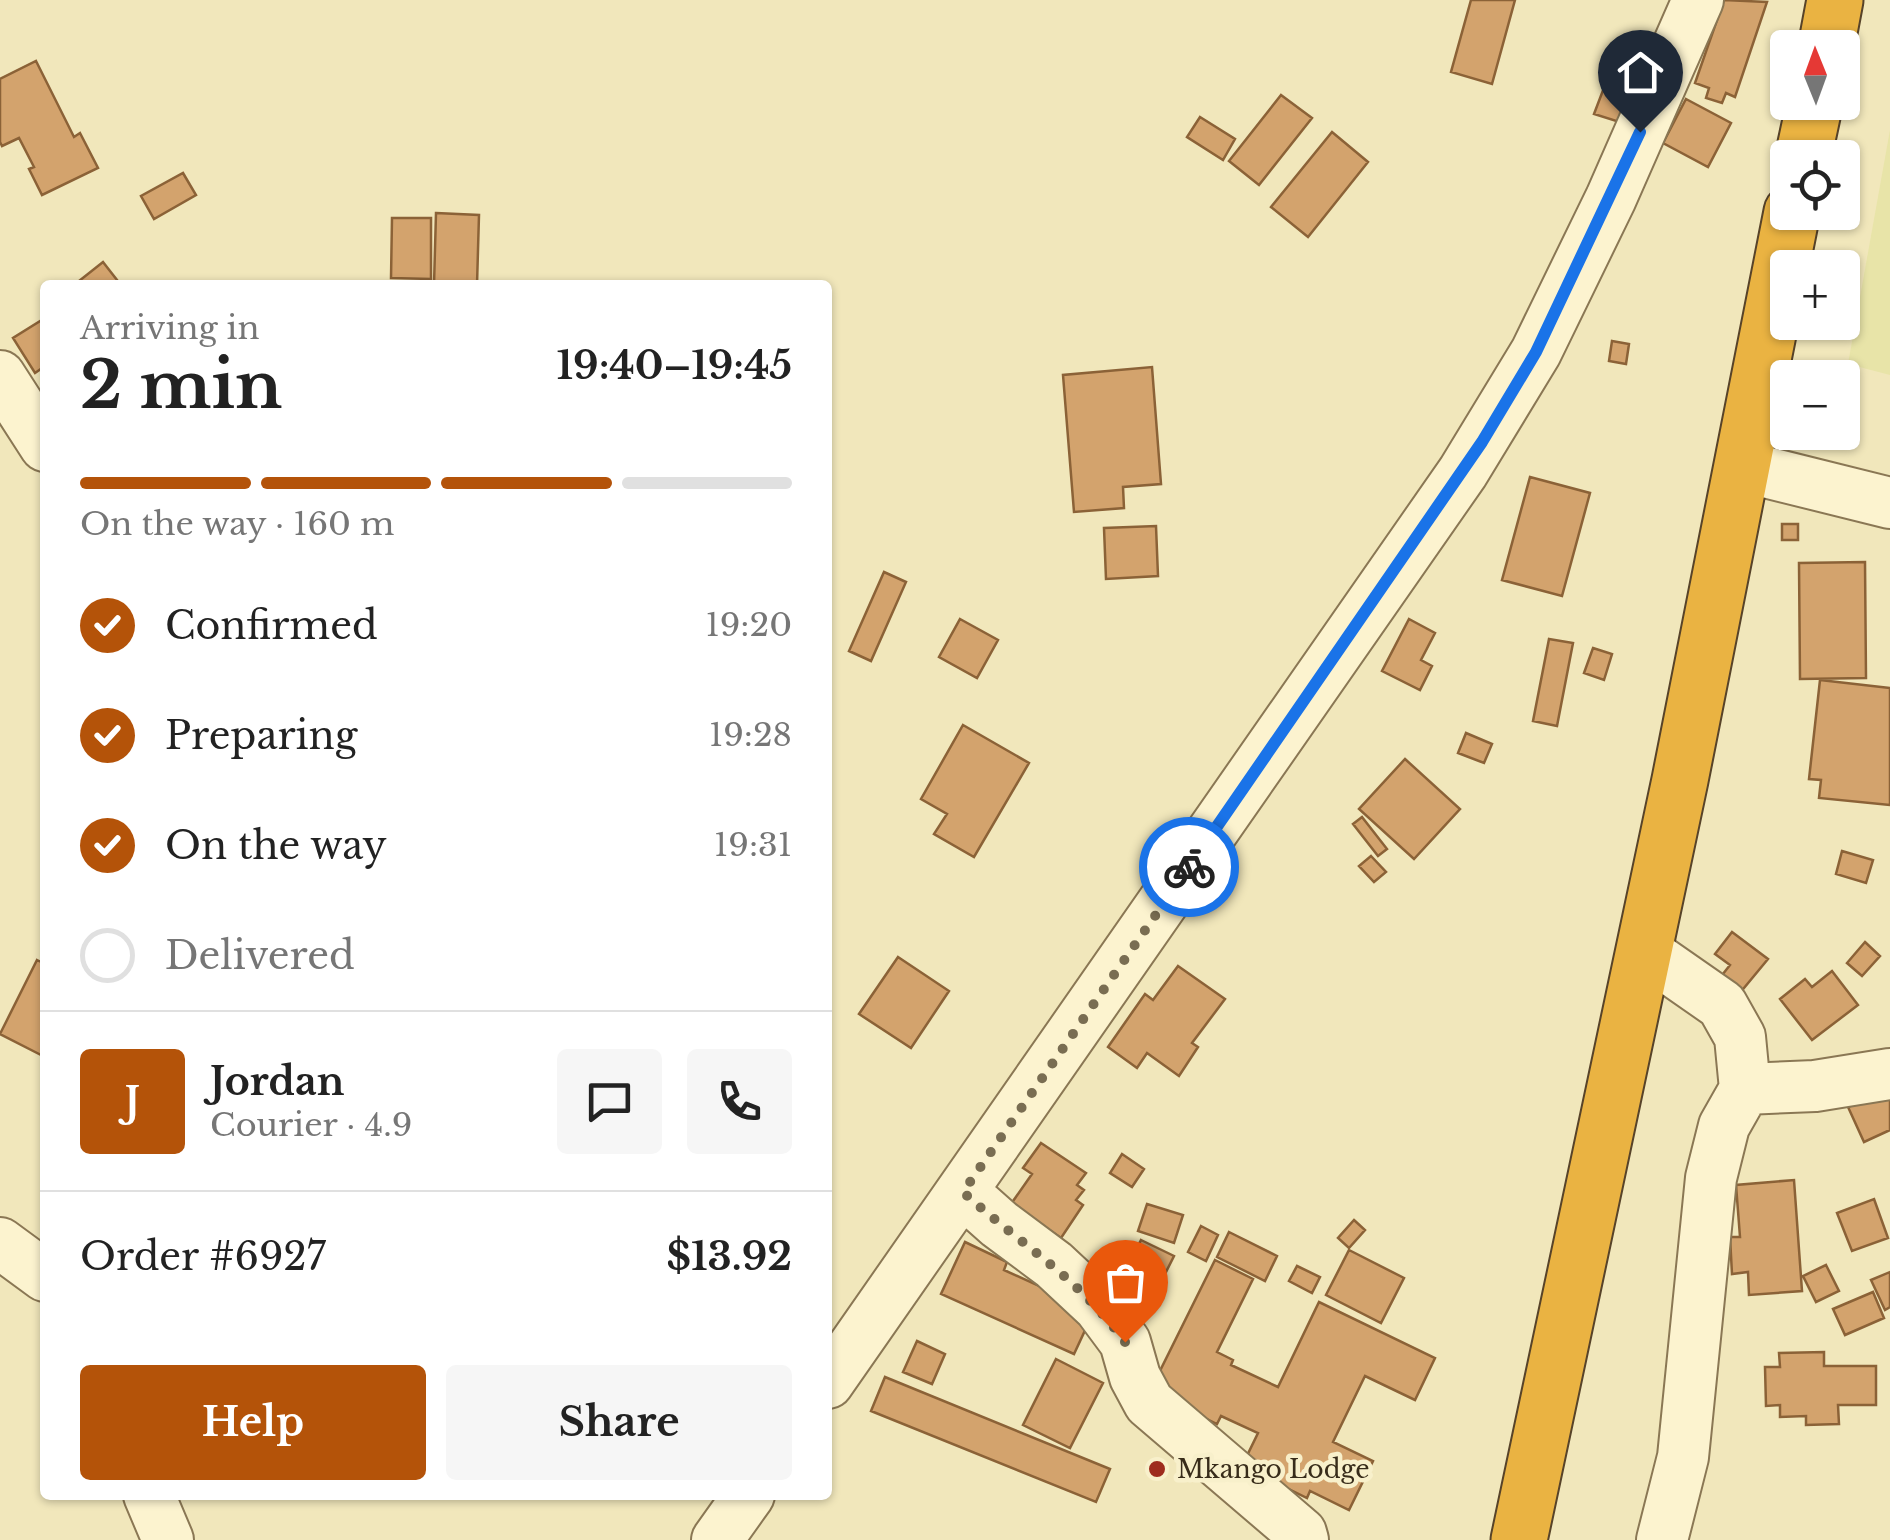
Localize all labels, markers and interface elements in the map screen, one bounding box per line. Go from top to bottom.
pin [1598,30,1683,133]
north arrow [1770,30,1860,120]
map controls [1770,30,1860,450]
icon: home [1613,45,1668,100]
button: locate [1770,140,1860,230]
button: + [1770,250,1860,340]
text: Arriving in [80,308,259,348]
text: 19:40–19:45 [557,342,792,389]
text: 2 min [80,345,282,426]
button: − [1770,360,1860,450]
text: On the way · 160 m [80,504,394,544]
icon: check [80,598,135,653]
text: Confirmed [165,602,378,649]
text: 19:20 [705,605,792,645]
icon: check [80,708,135,763]
text: Preparing [165,712,357,759]
text: 19:28 [709,715,792,755]
courier [1139,817,1239,917]
icon: check [80,818,135,873]
text: On the way [165,822,387,869]
text: 19:31 [714,825,792,865]
icon: bike [1162,840,1217,895]
text: Delivered [165,932,355,979]
button: chat [557,1049,662,1154]
button: phone [687,1049,792,1154]
text: Jordan [210,1058,344,1105]
text: J [125,1078,140,1125]
text: Courier · 4.9 [210,1105,412,1145]
text: Order #6927 [80,1233,326,1280]
text: $13.92 [667,1233,792,1280]
pin [1083,1240,1168,1343]
icon: bag [1098,1255,1153,1310]
button: Help [80,1365,426,1480]
button: Share [446,1365,792,1480]
place label: Mkango Lodge [1177,1454,1370,1485]
marker: Mkango Lodge [1146,1458,1168,1480]

